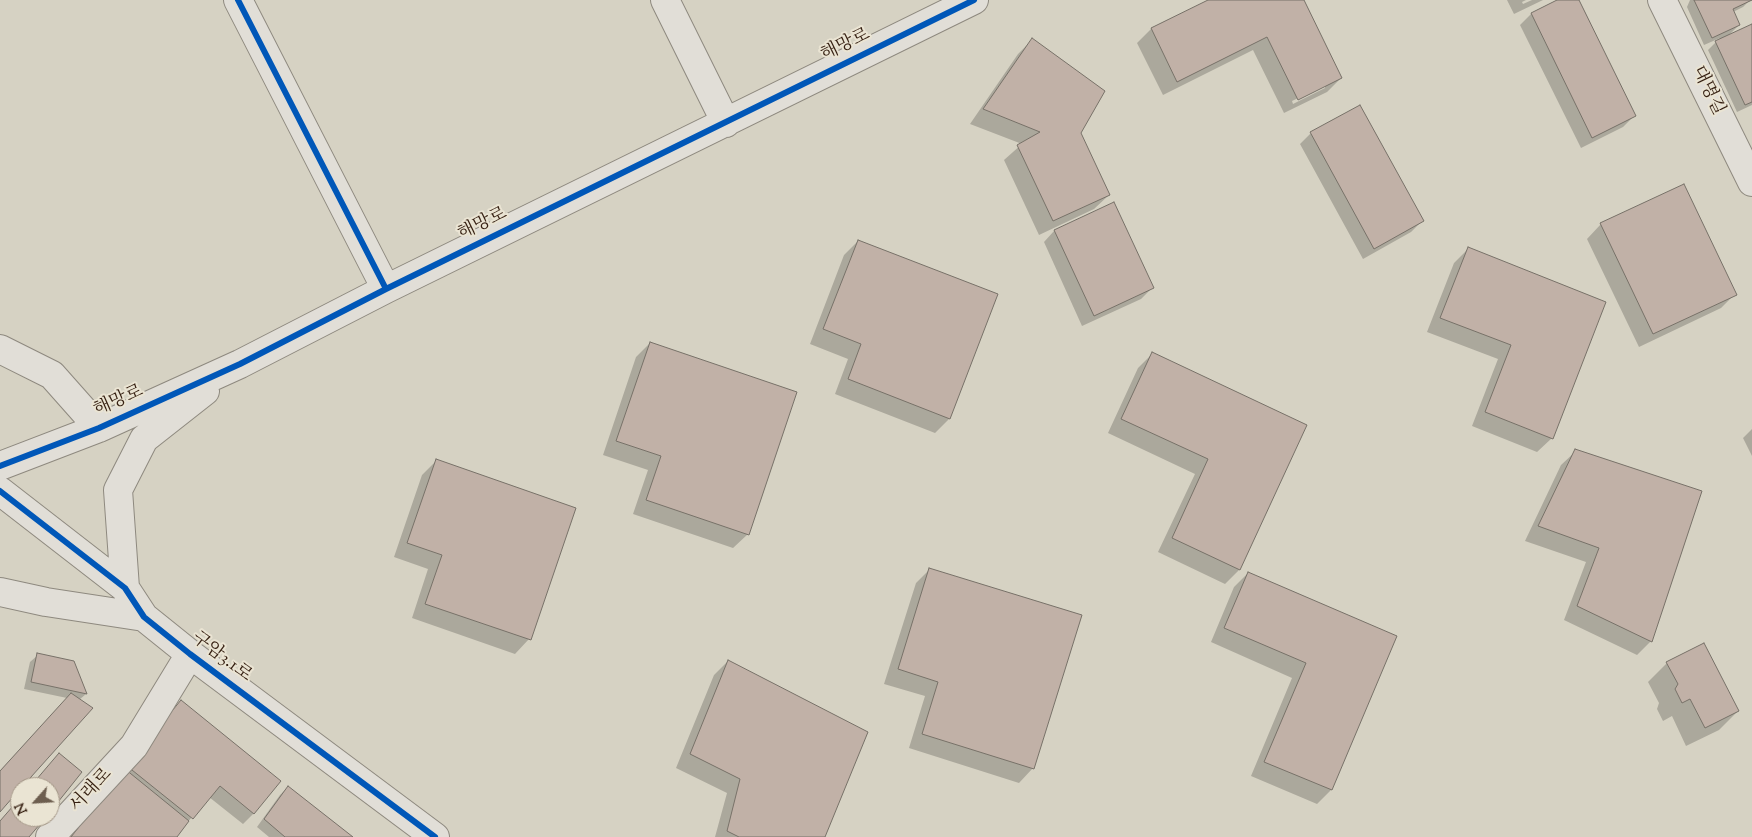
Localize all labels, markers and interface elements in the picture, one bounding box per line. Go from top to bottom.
street label: 해망로 [818,25,874,67]
street label: 대명길 [1686,63,1728,119]
street label: 해망로 [455,204,511,246]
street label: 해망로 [91,382,147,422]
street label: 구암3.1로 [187,628,255,688]
street label: 서래로 [66,765,118,817]
north arrow [10,777,60,827]
text: N [11,799,34,818]

